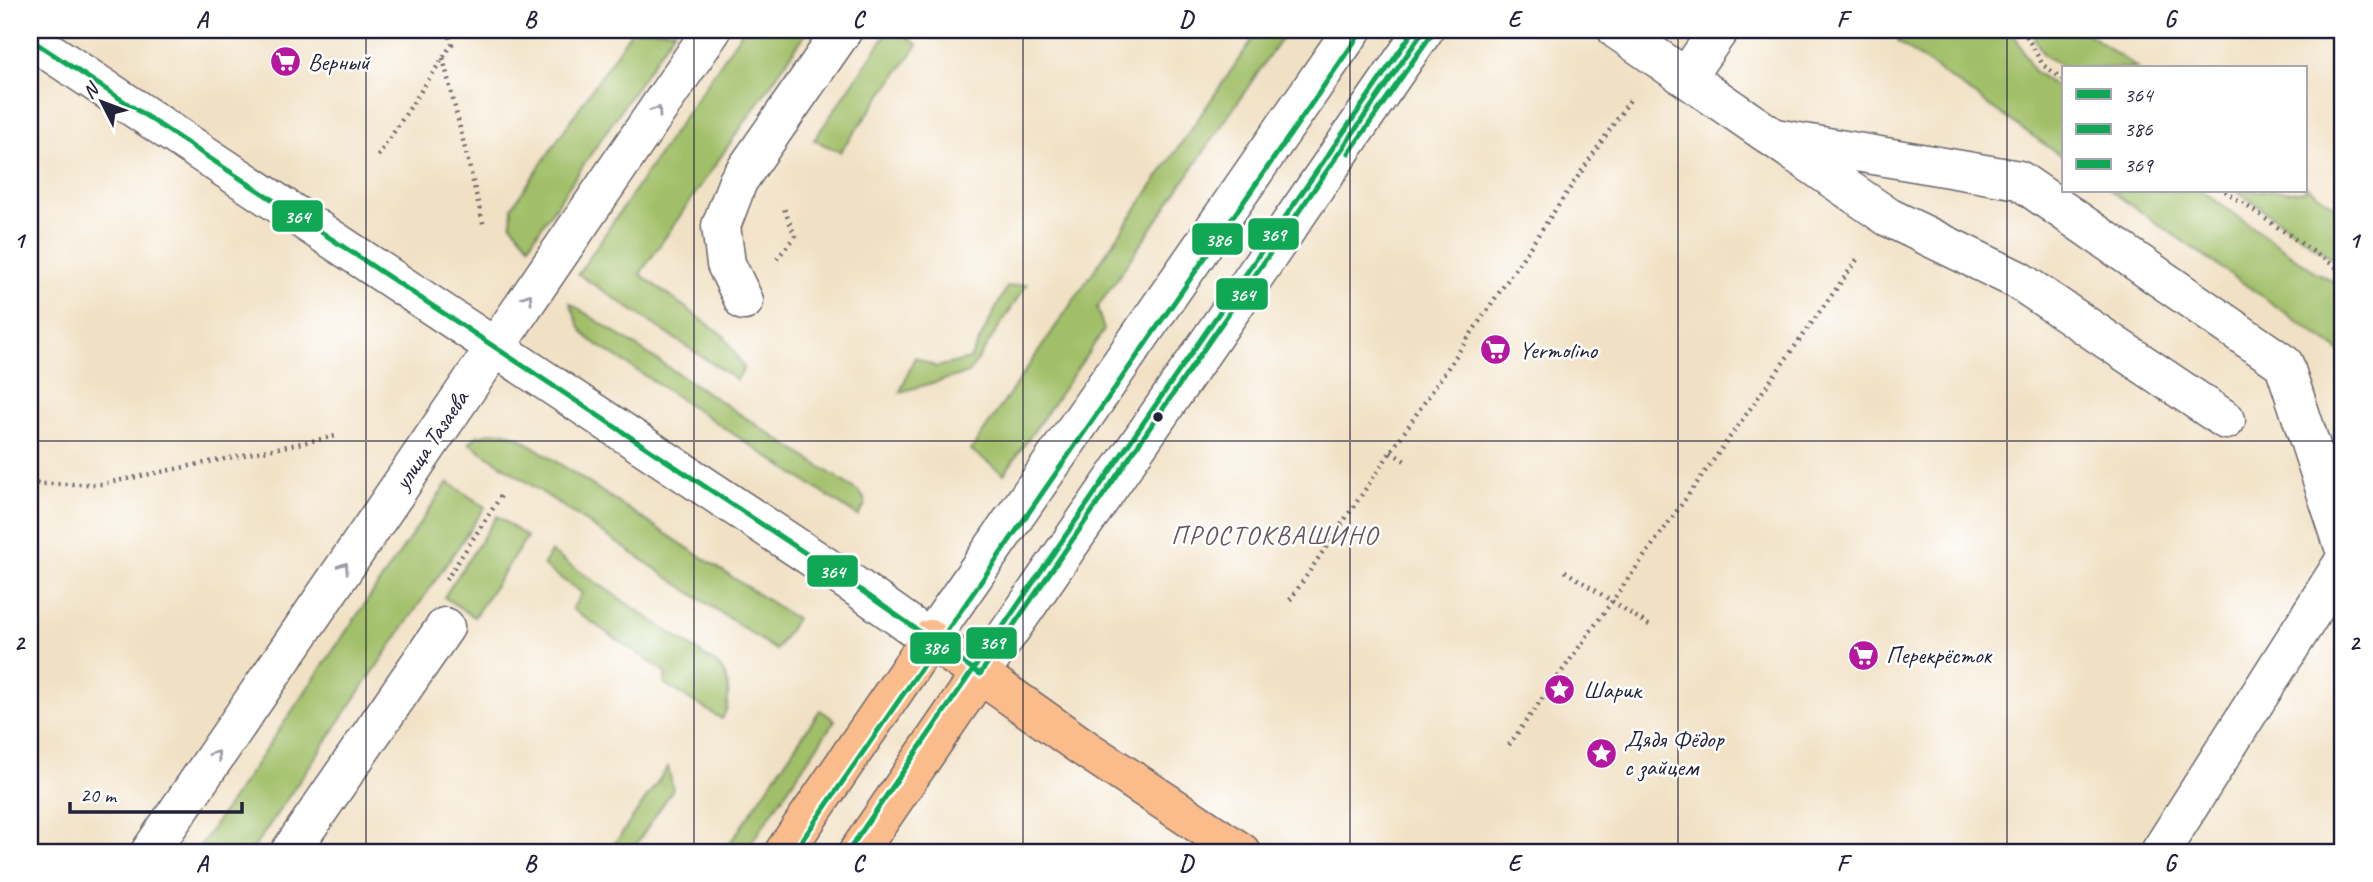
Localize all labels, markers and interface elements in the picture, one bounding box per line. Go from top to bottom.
text: A [196,5,210,34]
text: B [524,5,538,34]
text: C [853,5,867,34]
text: D [1179,5,1195,34]
text: E [1508,5,1524,34]
text: F [1837,5,1853,34]
text: G [2164,5,2179,34]
supermarket icon: Верный [268,45,302,79]
place label: Верный [308,47,371,77]
north arrow [66,66,136,136]
legend [2062,66,2306,192]
text: N [77,76,105,104]
text: 364 [2124,82,2155,108]
one-way arrow [649,106,661,119]
text: 386 [2124,116,2153,142]
text: 369 [2124,152,2154,178]
line badge: 364 [271,199,324,233]
text: 364 [284,205,312,229]
line badge: 369 [1247,217,1300,251]
line badge: 386 [1191,222,1244,256]
text: 369 [1260,223,1289,247]
text: 1 [14,226,27,255]
text: 1 [2349,226,2362,255]
text: 386 [1205,228,1233,252]
line badge: 364 [1215,277,1269,311]
text: 364 [1229,283,1257,307]
one-way arrow [520,293,532,306]
supermarket icon: Yermolino [1479,333,1513,367]
place label: Yermolino [1519,335,1599,365]
street label: улица Тазаева [386,383,476,497]
unlabelled marker [1151,410,1165,424]
district label: ПРОСТОКВАШИНО [1171,519,1380,552]
line badge: 364 [806,554,859,588]
text: 364 [819,560,847,584]
one-way arrow [336,562,348,575]
line badge: 369 [965,626,1018,660]
text: 2 [14,628,27,657]
text: 2 [2349,628,2362,657]
line badge: 386 [909,631,962,665]
text: 369 [979,631,1008,655]
text: 386 [922,636,950,660]
supermarket icon: Перекрёсток [1846,638,1880,672]
place label: Перекрёсток [1886,640,1993,670]
place icon: Шарик [1543,673,1577,707]
place label: Шарик [1583,675,1643,705]
place label: Дядя Фёдор с зайцем [1624,724,1725,782]
place icon: Дядя Фёдор с зайцем [1584,736,1618,770]
one-way arrow [208,750,220,763]
scale bar [70,770,242,814]
text: 20 m [80,782,118,808]
text: A [196,849,210,878]
text: B [524,849,538,878]
text: C [853,849,867,878]
text: D [1179,849,1195,878]
text: E [1508,849,1524,878]
text: F [1837,849,1853,878]
text: G [2164,849,2179,878]

